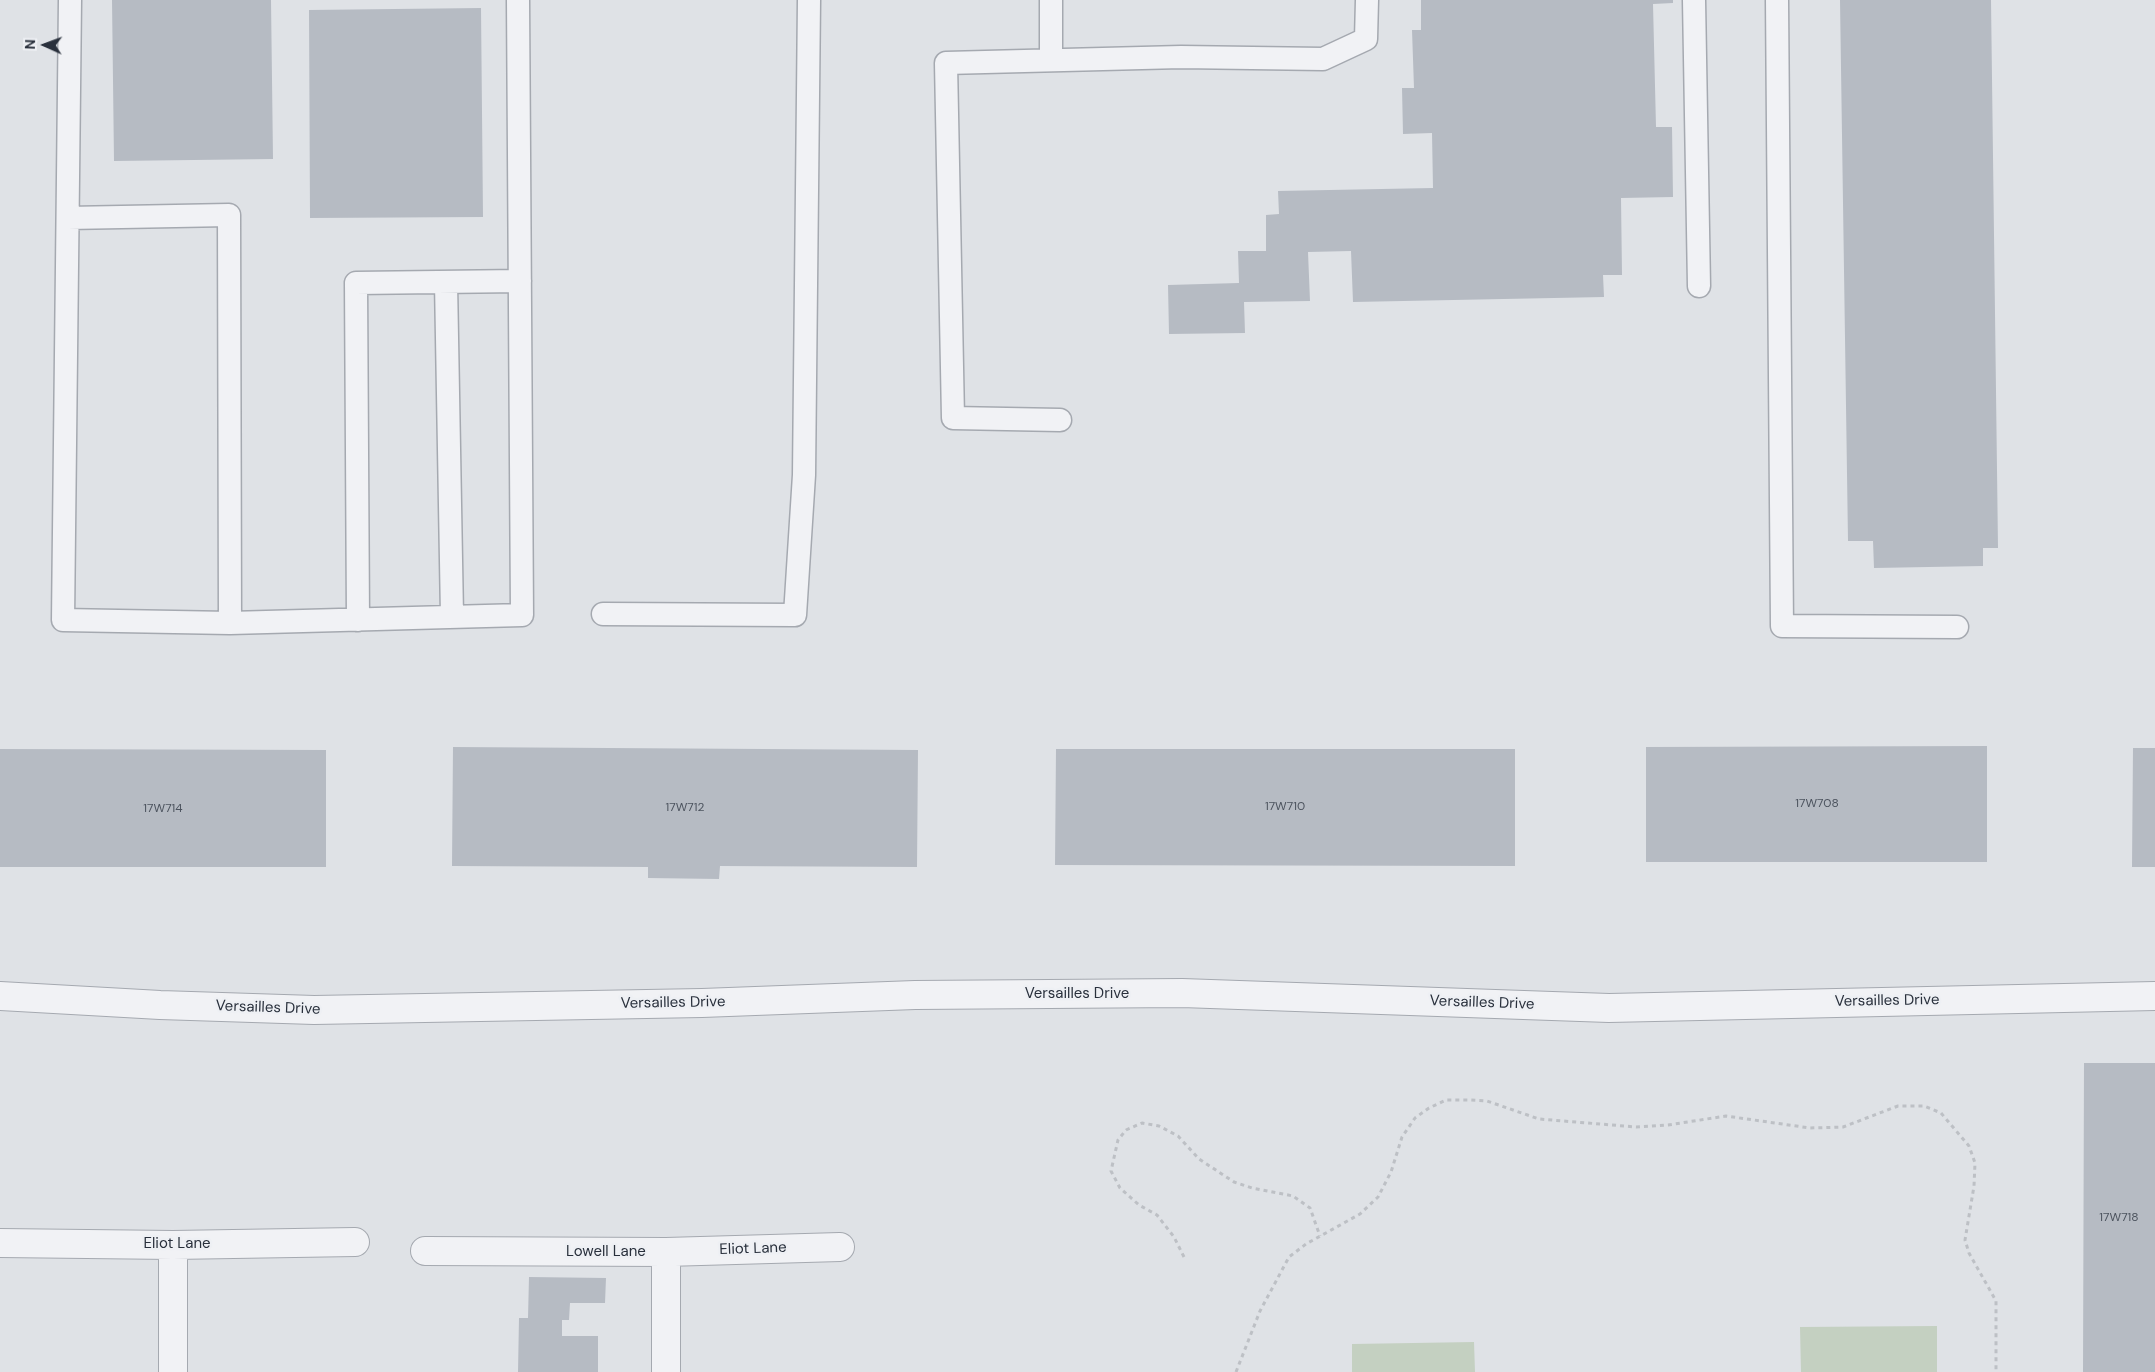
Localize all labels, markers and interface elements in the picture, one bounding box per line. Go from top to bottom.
north arrow [20,20,70,70]
text: N [21,39,39,50]
house number: 17W708 [1795,797,1839,811]
house number: 17W710 [1265,800,1305,814]
house number: 17W712 [666,801,704,815]
house number: 17W714 [143,802,183,816]
street label: Versailles Drive [1025,985,1129,1003]
street label: Versailles Drive [1835,991,1939,1011]
street label: Versailles Drive [1429,992,1535,1014]
street label: Versailles Drive [621,993,725,1013]
street label: Versailles Drive [215,997,321,1019]
house number: 17W718 [2099,1211,2139,1225]
street label: Eliot Lane [143,1235,211,1253]
street label: Eliot Lane [719,1239,787,1259]
street label: Lowell Lane [566,1243,646,1261]

